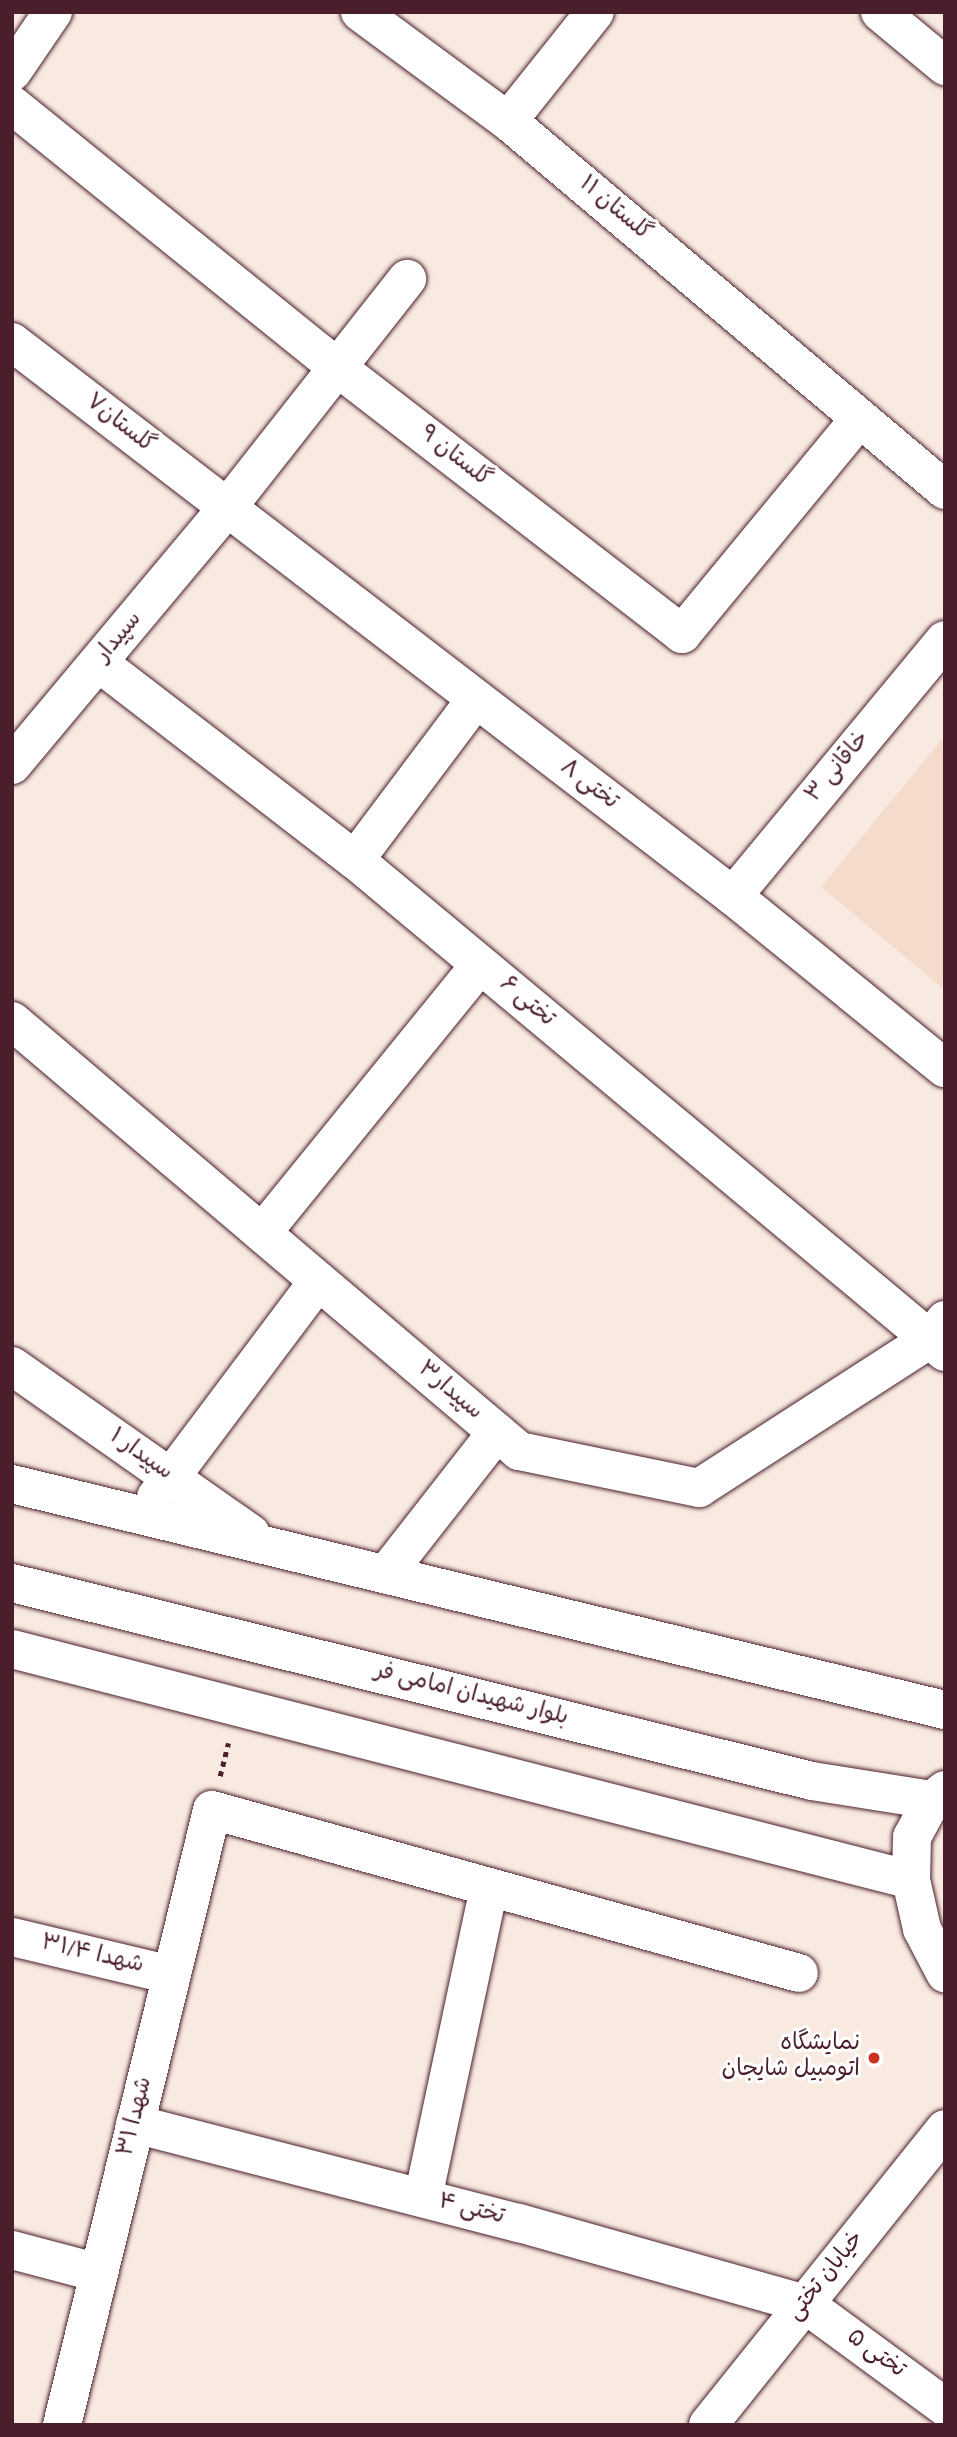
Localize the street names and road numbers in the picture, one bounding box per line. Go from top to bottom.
street label: گلستان ۱۱ [572,172,656,248]
street label: گلستان۷ [79,389,159,461]
street label: گلستان ۹ [412,421,496,495]
street label: سپیدار [91,607,149,669]
street label: خاقانی ۳ [801,727,877,809]
street label: تختی ۸ [553,755,623,817]
street label: تختی ۶ [493,972,559,1034]
street label: سپیدار۳ [411,1357,487,1427]
street label: سپیدار ۱ [103,1424,177,1488]
street label: بلوار شهیدان امامی فر [371,1659,571,1733]
street label: شهدا ۳۱/۴ [38,1931,146,1981]
street label: شهدا ۳۱ [114,2074,160,2160]
street label: تختی ۴ [435,2189,507,2233]
street label: خیابان تختی [783,2227,871,2327]
street label: تختی ۵ [840,2324,910,2386]

